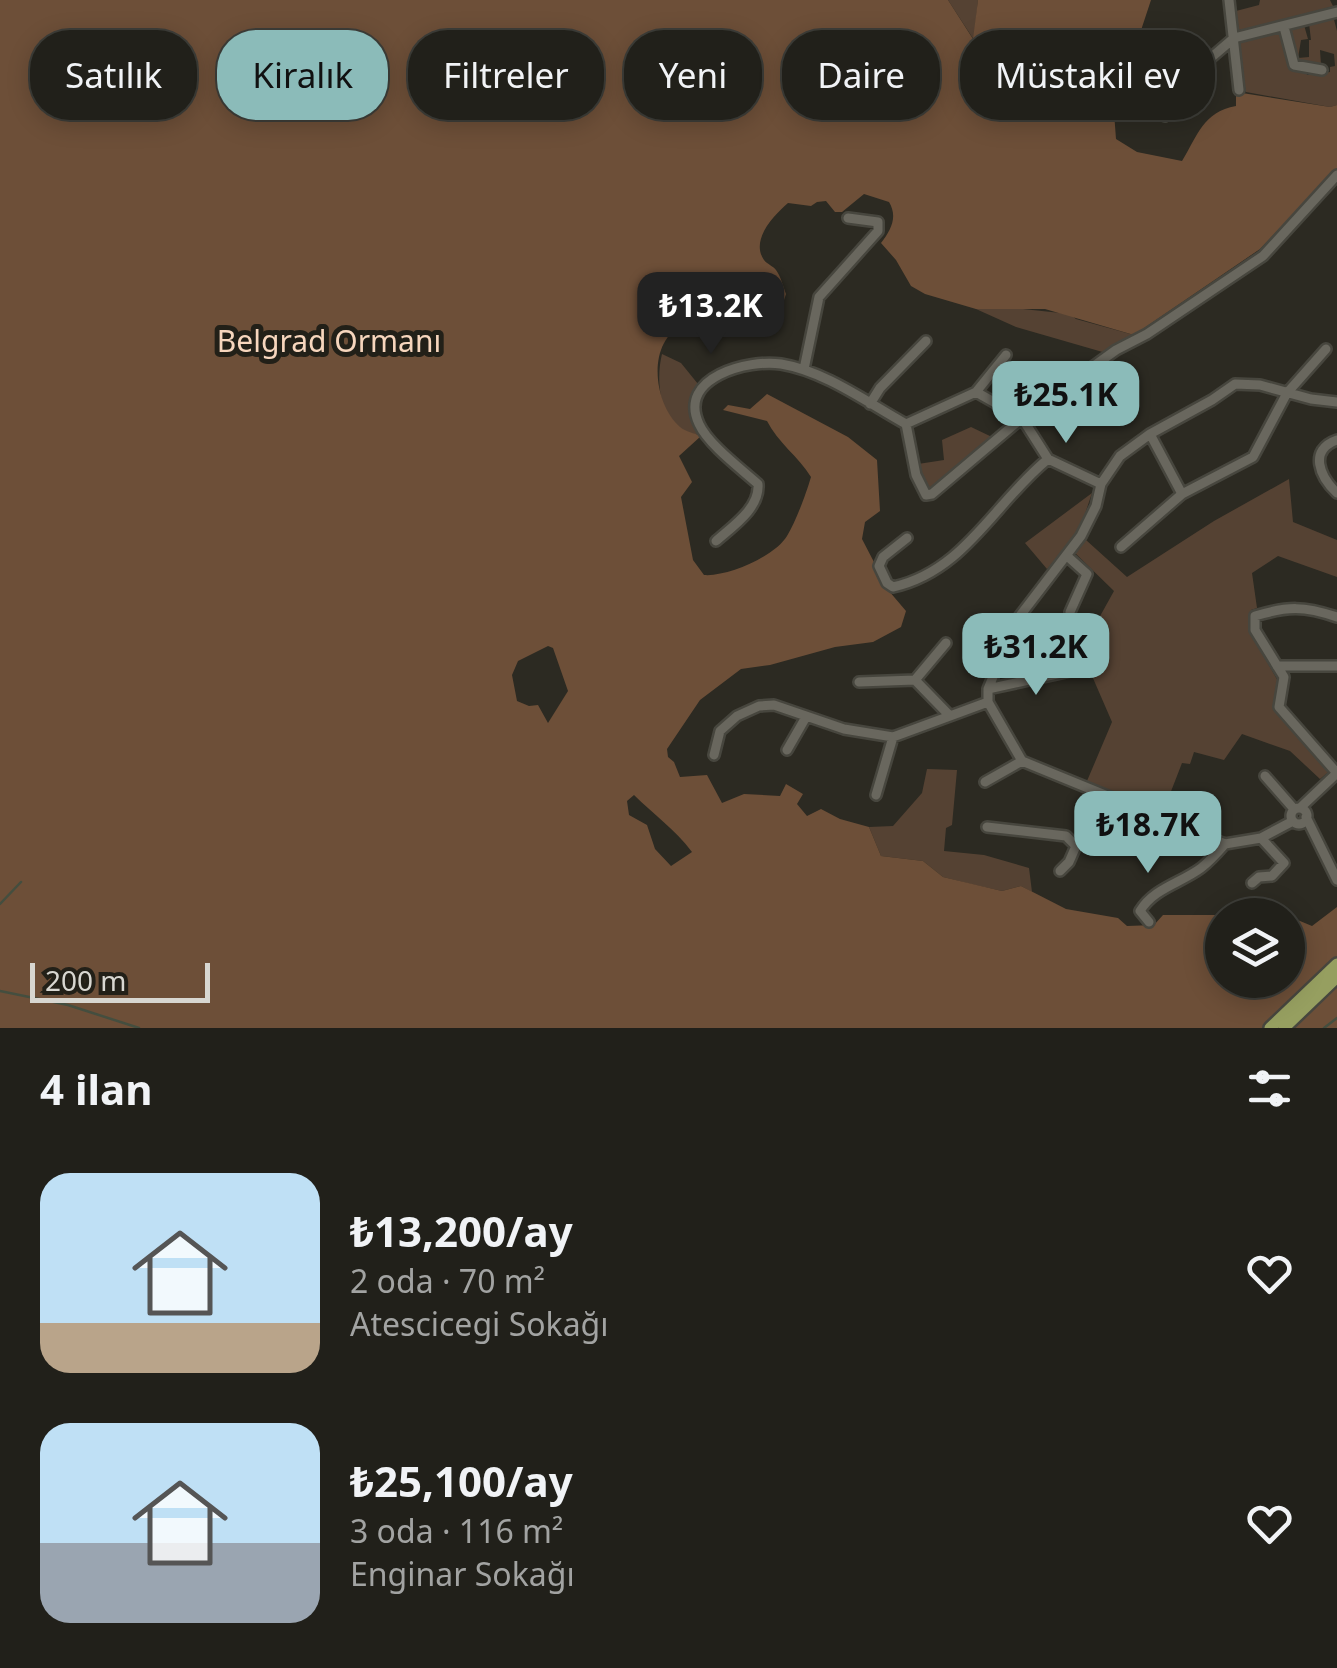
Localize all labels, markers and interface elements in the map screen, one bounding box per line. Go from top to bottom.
chip: Satılık [30,30,197,120]
chip: Kiralık [217,30,388,120]
chip: Filtreler [408,30,604,120]
chip: Yeni [624,30,762,120]
chip: Daire [782,30,940,120]
chip: Müstakil ev [960,30,1215,120]
pin: ₺13.2K [630,272,792,357]
text: ₺13.2K [659,283,763,326]
park label: Belgrad Ormanı [217,320,441,361]
pin: ₺25.1K [985,361,1147,446]
text: ₺25.1K [1014,372,1118,415]
pin: ₺31.2K [955,613,1117,698]
text: ₺31.2K [984,624,1088,667]
pin: ₺18.7K [1067,791,1229,876]
text: ₺18.7K [1096,802,1200,845]
map controls [1205,898,1305,998]
button: layers [1205,898,1305,998]
scale bar [30,958,210,1003]
text: 200 m [45,961,127,999]
text: 4 ilan [40,1060,152,1117]
icon: filters [1242,1061,1297,1116]
text: ₺13,200/ay [350,1202,573,1259]
icon: home [120,1213,240,1333]
icon: heart [1242,1246,1297,1301]
text: 2 oda · 70 m² [350,1259,545,1302]
text: Atescicegi Sokağı [350,1302,609,1345]
text: ₺25,100/ay [350,1452,573,1509]
icon: home [120,1463,240,1583]
icon: heart [1242,1496,1297,1551]
text: 3 oda · 116 m² [350,1509,563,1552]
text: Enginar Sokağı [350,1552,575,1595]

